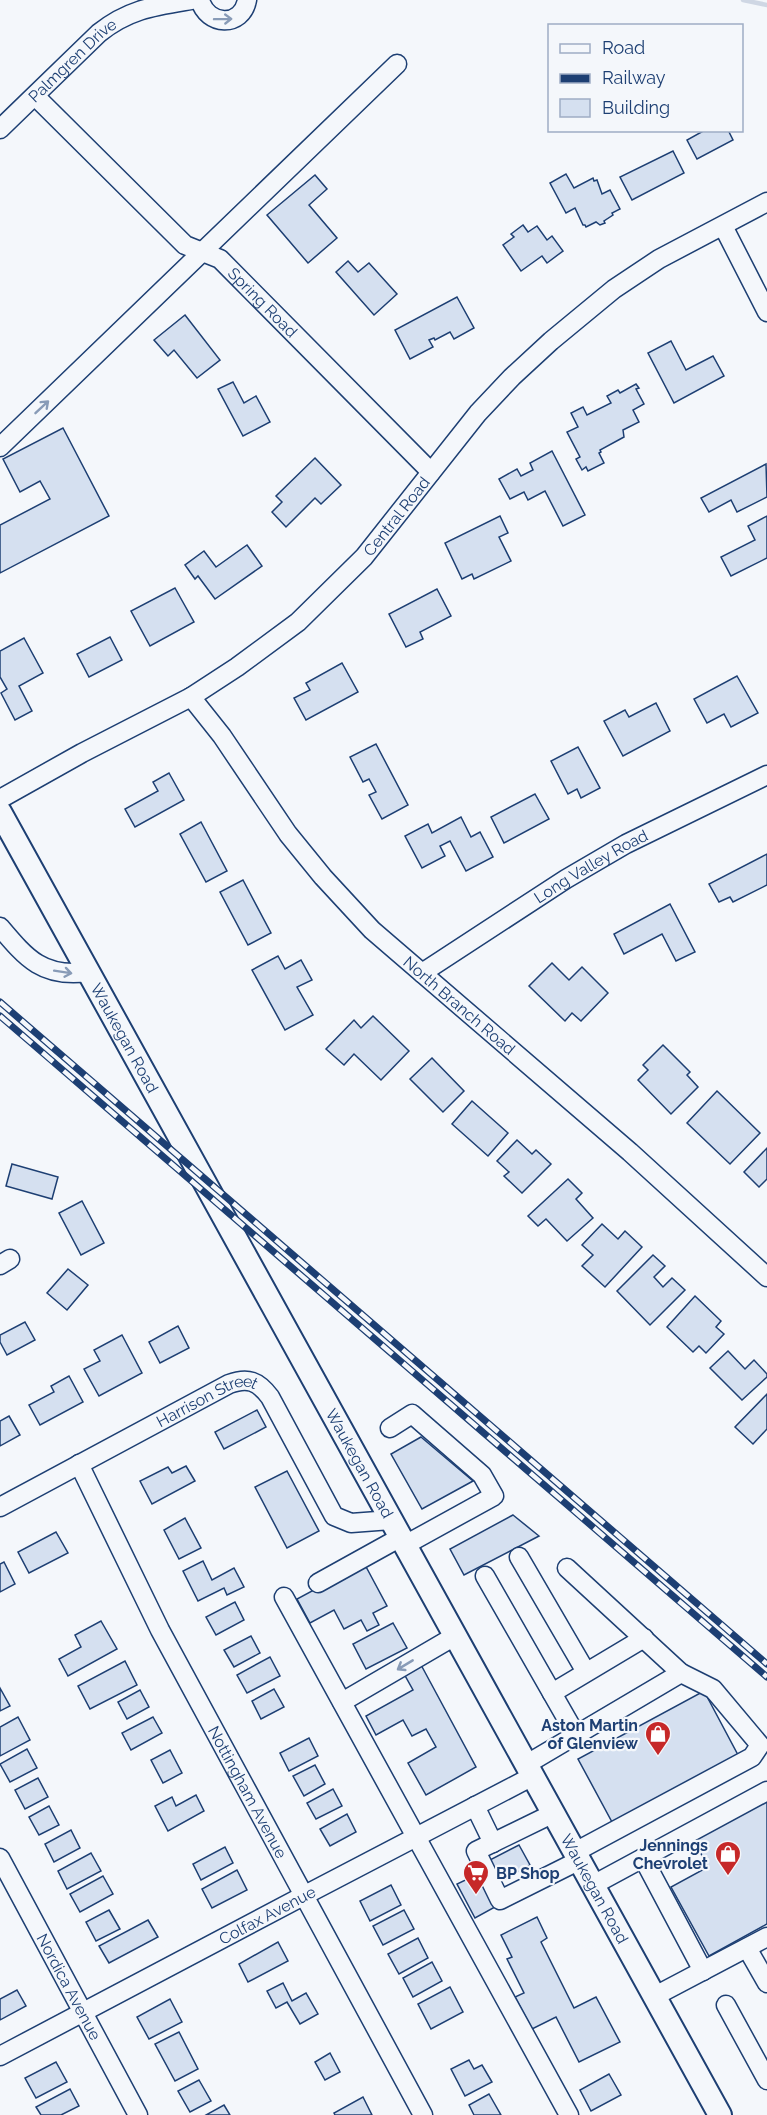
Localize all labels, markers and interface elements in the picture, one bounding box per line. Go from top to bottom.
one-way arrow [213,13,233,24]
street label: Palmgren Drive [24,14,120,106]
legend [548,24,743,132]
text: Road [602,37,645,58]
text: Railway [602,67,666,88]
text: Building [602,97,670,118]
street label: Spring Road [224,263,301,341]
one-way arrow [35,400,50,414]
street label: Central Road [359,473,434,560]
street label: Long Valley Road [530,825,651,907]
street label: North Branch Road [400,952,519,1059]
one-way arrow [52,967,72,978]
street label: Waukegan Road [87,980,163,1096]
street label: Harrison Street [153,1371,262,1431]
street label: Waukegan Road [322,1405,398,1521]
one-way arrow [397,1659,414,1671]
place label: Aston Martin of Glenview [541,1716,639,1753]
shop icon: Aston Martin of Glenview [643,1719,673,1757]
street label: Nottingham Avenue [204,1723,291,1861]
street label: Waukegan Road [557,1831,633,1947]
place label: Jennings Chevrolet [633,1836,708,1873]
shop icon: Jennings Chevrolet [713,1839,743,1877]
supermarket icon: BP Shop [461,1858,491,1896]
place label: BP Shop [496,1864,560,1883]
street label: Colfax Avenue [215,1882,319,1948]
street label: Nordica Avenue [33,1930,105,2043]

